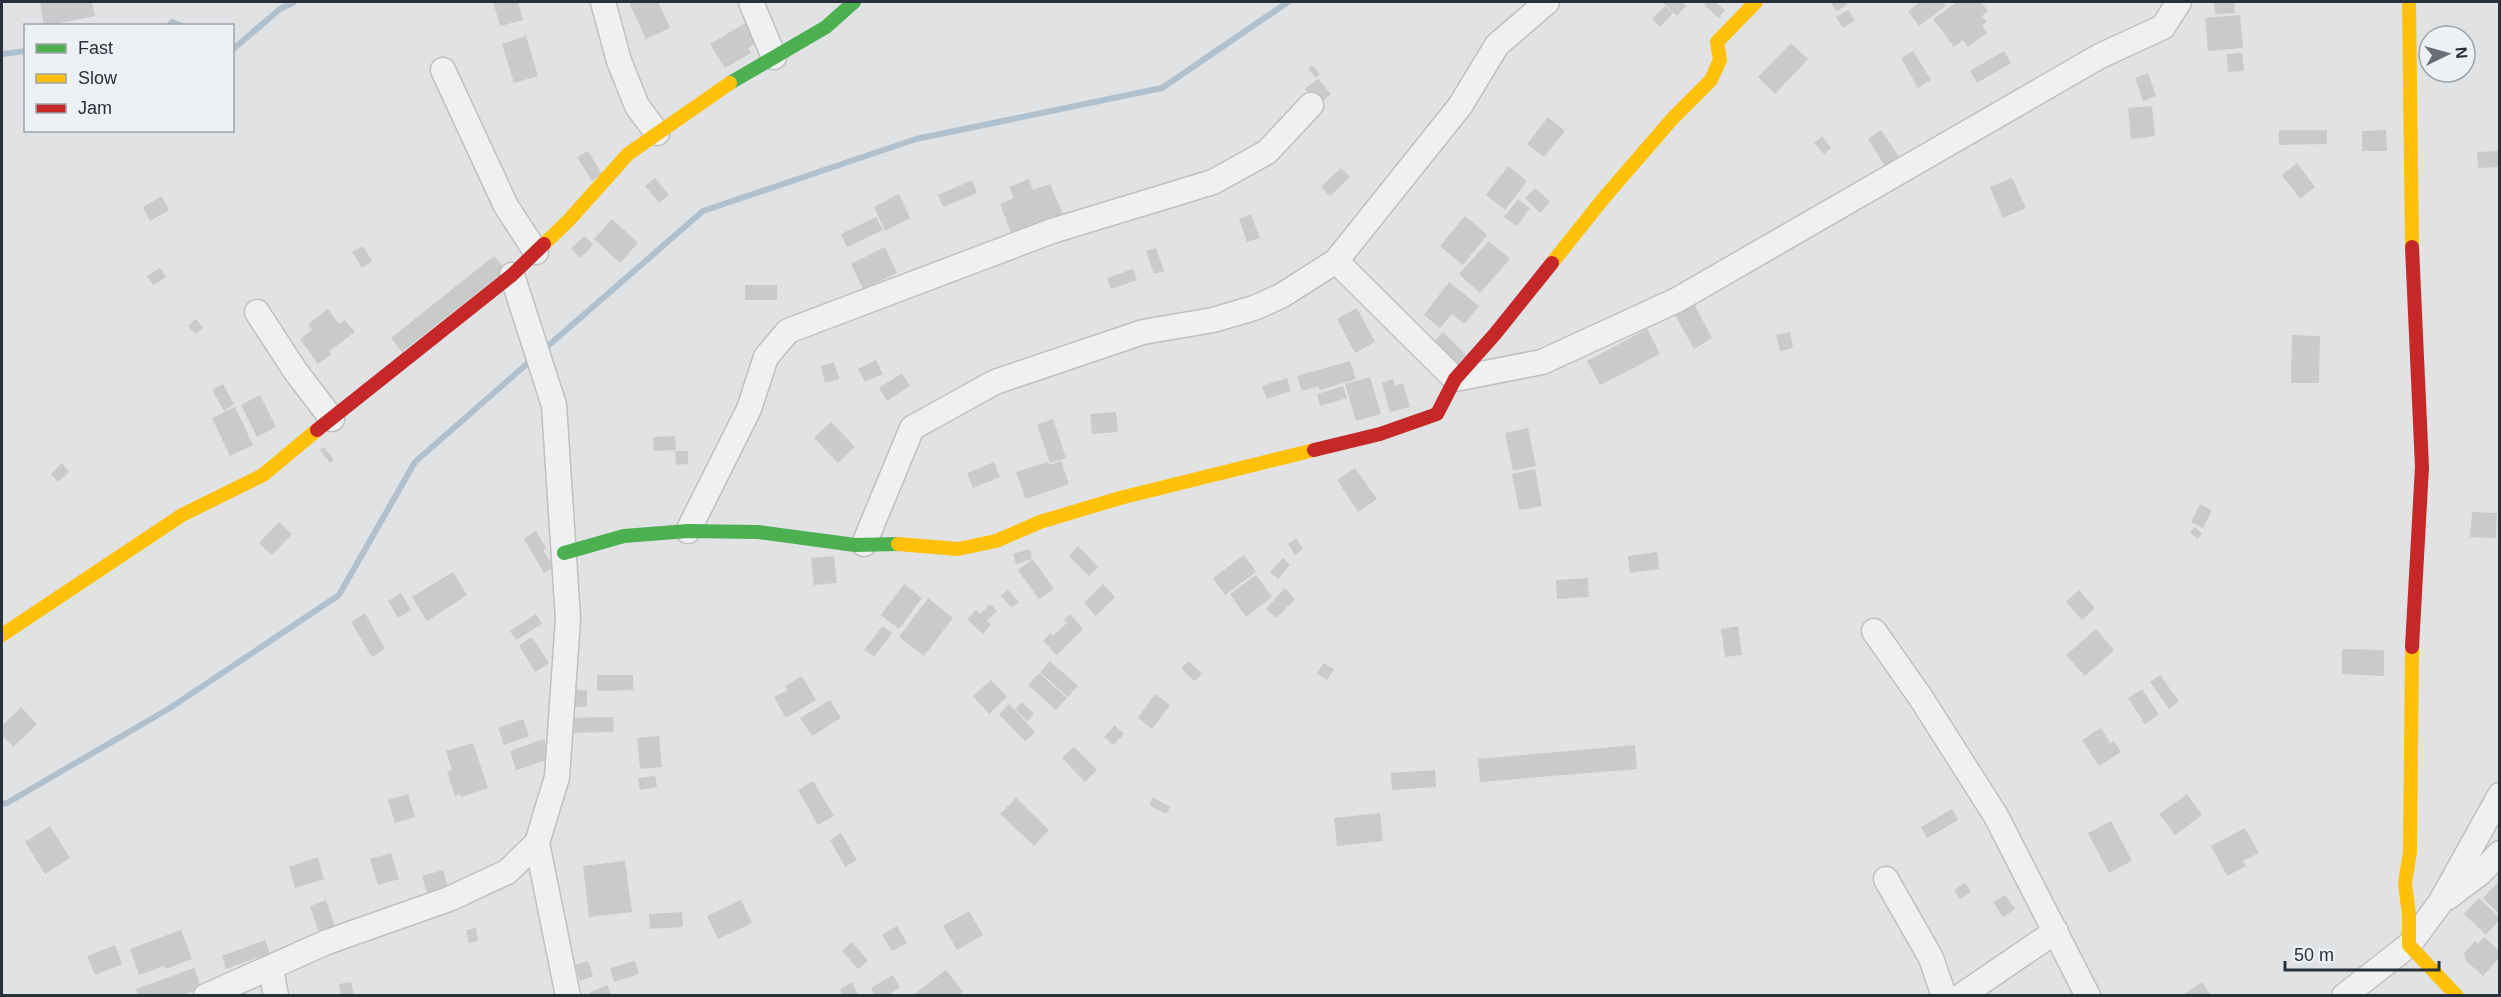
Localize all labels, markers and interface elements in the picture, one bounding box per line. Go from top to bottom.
legend [24,24,234,132]
north arrow [2417,24,2477,84]
text: Fast [78,38,113,58]
text: N [2452,46,2470,59]
text: Slow [78,68,118,88]
text: Jam [78,98,112,118]
scale bar [2285,934,2440,972]
text: 50 m [2294,945,2334,965]

